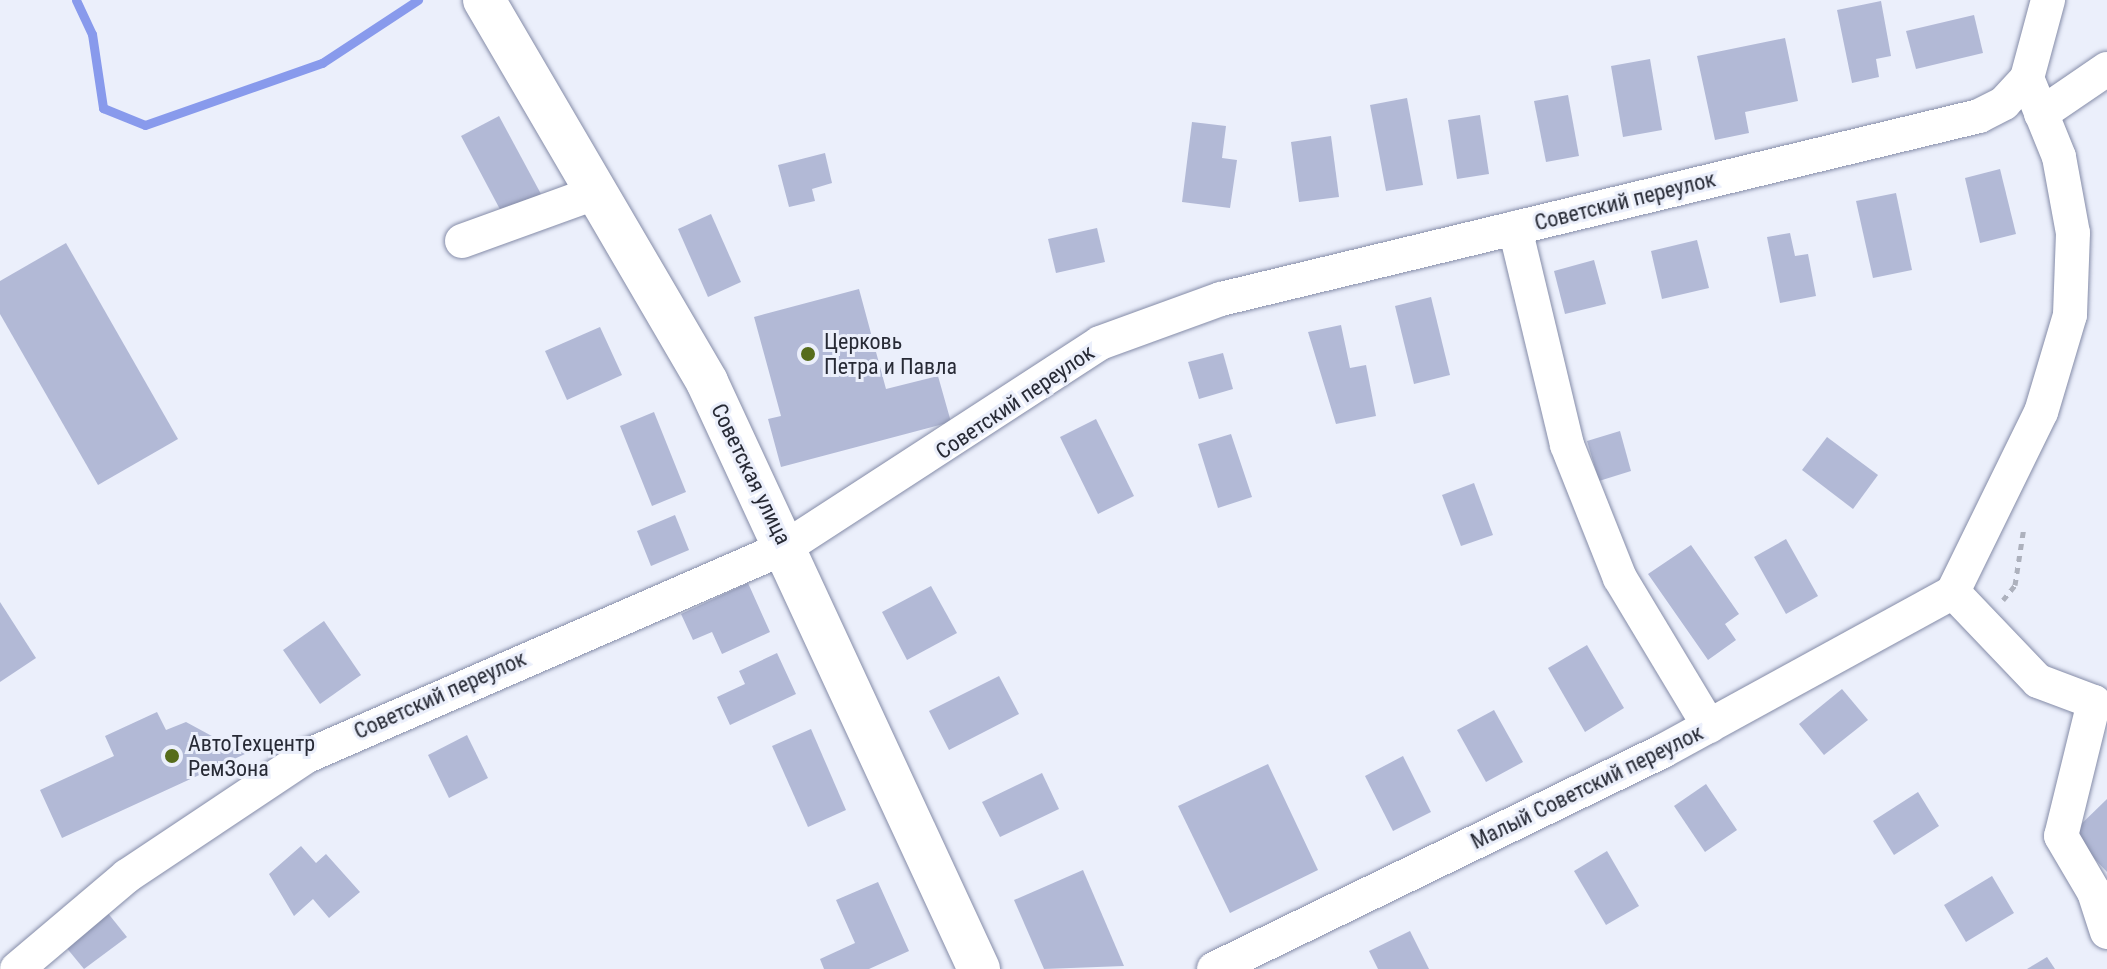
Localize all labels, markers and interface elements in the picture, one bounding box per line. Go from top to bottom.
street label: Советский переулок [1532,166,1718,236]
place label: Церковь Петра и Павла [824,328,957,380]
street label: Советский переулок [931,339,1099,465]
marker: Церковь Петра и Павла [799,345,817,363]
street label: Советская улица [706,399,796,549]
street label: Советский переулок [350,645,530,745]
street label: Малый Советский переулок [1467,719,1707,855]
place label: АвтоТехцентр РемЗона [188,730,315,782]
marker: АвтоТехцентр РемЗона [163,747,181,765]

